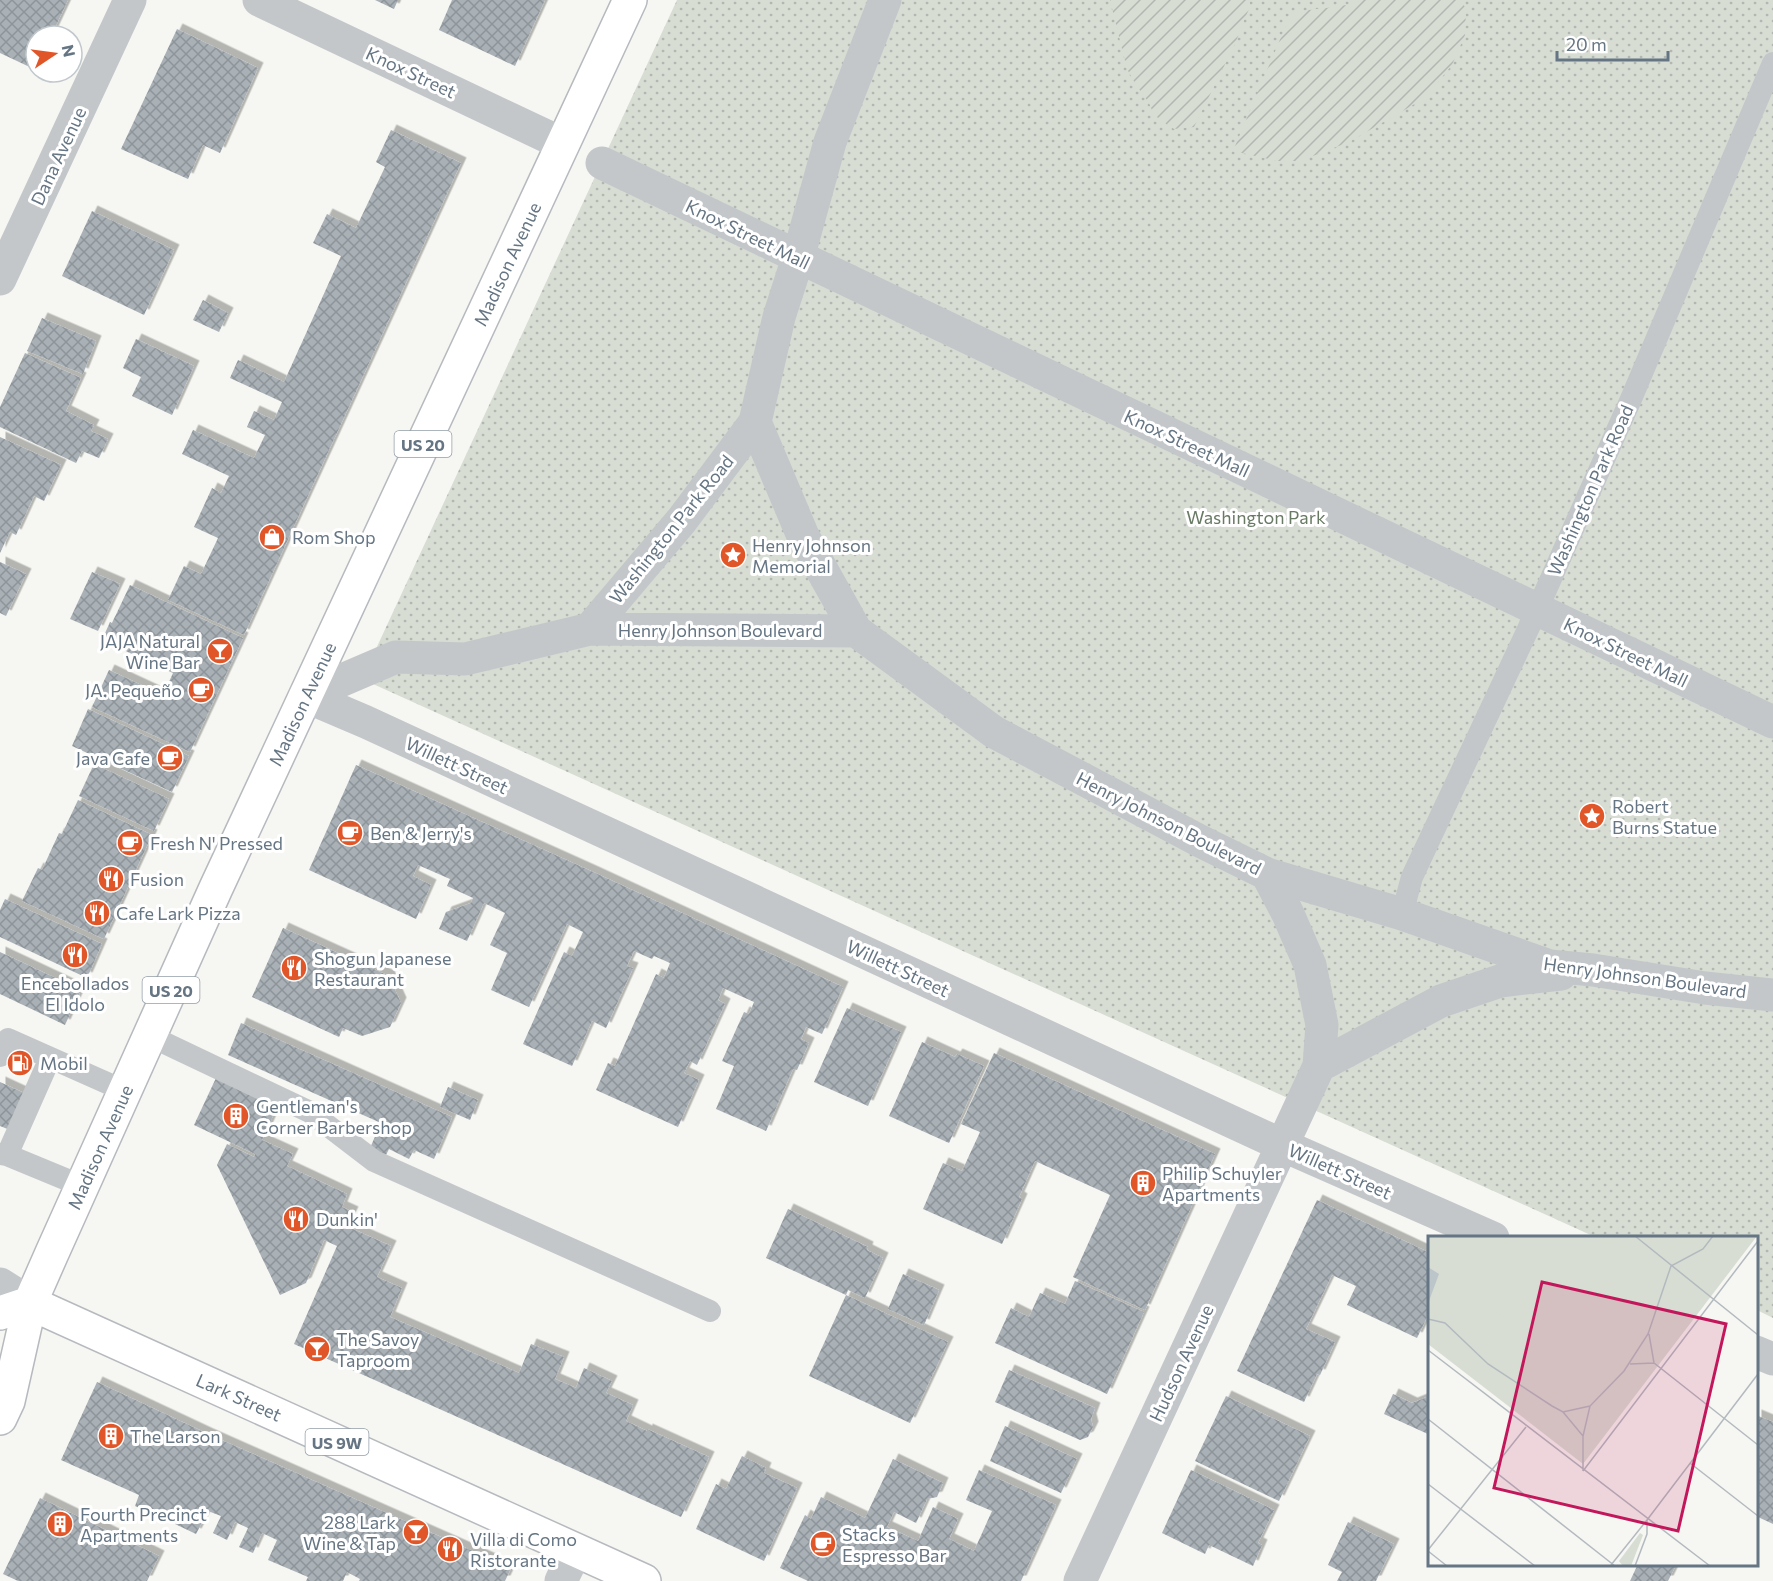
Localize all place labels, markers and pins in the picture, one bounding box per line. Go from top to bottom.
shop icon: Rom Shop [257,522,287,552]
place label: Rom Shop [292,526,376,548]
place label: Henry Johnson Memorial [752,534,871,577]
place icon: Henry Johnson Memorial [718,540,748,570]
place label: JAJA Natural Wine Bar [100,630,200,673]
bar icon: JAJA Natural Wine Bar [205,636,235,666]
cafe icon: JA. Pequeño [186,675,216,705]
place label: JA. Pequeño [85,679,182,701]
cafe icon: Java Cafe [155,743,185,773]
place label: Java Cafe [76,747,150,769]
place label: Robert Burns Statue [1612,795,1717,838]
place icon: Robert Burns Statue [1577,801,1607,831]
cafe icon: Ben & Jerry's [335,818,365,848]
place label: Ben & Jerry's [370,822,472,844]
cafe icon: Fresh N' Pressed [115,828,145,858]
place label: Fresh N' Pressed [150,832,283,854]
restaurant icon: Fusion [96,864,126,894]
place label: Fusion [130,868,184,890]
restaurant icon: Cafe Lark Pizza [82,898,112,928]
place label: Cafe Lark Pizza [116,902,241,924]
restaurant icon: Encebollados El Idolo [60,940,90,970]
place label: Shogun Japanese Restaurant [314,947,451,990]
restaurant icon: Shogun Japanese Restaurant [279,953,309,983]
place label: Encebollados El Idolo [21,972,129,1015]
fuel station icon: Mobil [5,1048,35,1078]
place label: Mobil [40,1052,88,1074]
place label: Gentleman's Corner Barbershop [256,1095,412,1138]
building icon: Gentleman's Corner Barbershop [221,1101,251,1131]
place label: Philip Schuyler Apartments [1162,1162,1282,1205]
building icon: Philip Schuyler Apartments [1128,1168,1158,1198]
restaurant icon: Dunkin' [281,1204,311,1234]
place label: Dunkin' [316,1208,378,1230]
place label: The Savoy Taproom [336,1328,419,1371]
bar icon: The Savoy Taproom [302,1334,332,1364]
building icon: The Larson [96,1421,126,1451]
place label: The Larson [130,1425,221,1447]
place label: Fourth Precinct Apartments [80,1503,207,1546]
building icon: Fourth Precinct Apartments [45,1509,75,1539]
place label: 288 Lark Wine & Tap [303,1511,396,1554]
bar icon: 288 Lark Wine & Tap [401,1517,431,1547]
place label: Stacks Espresso Bar [842,1523,947,1566]
place label: Villa di Como Ristorante [470,1528,577,1571]
cafe icon: Stacks Espresso Bar [808,1529,838,1559]
restaurant icon: Villa di Como Ristorante [435,1534,465,1564]

